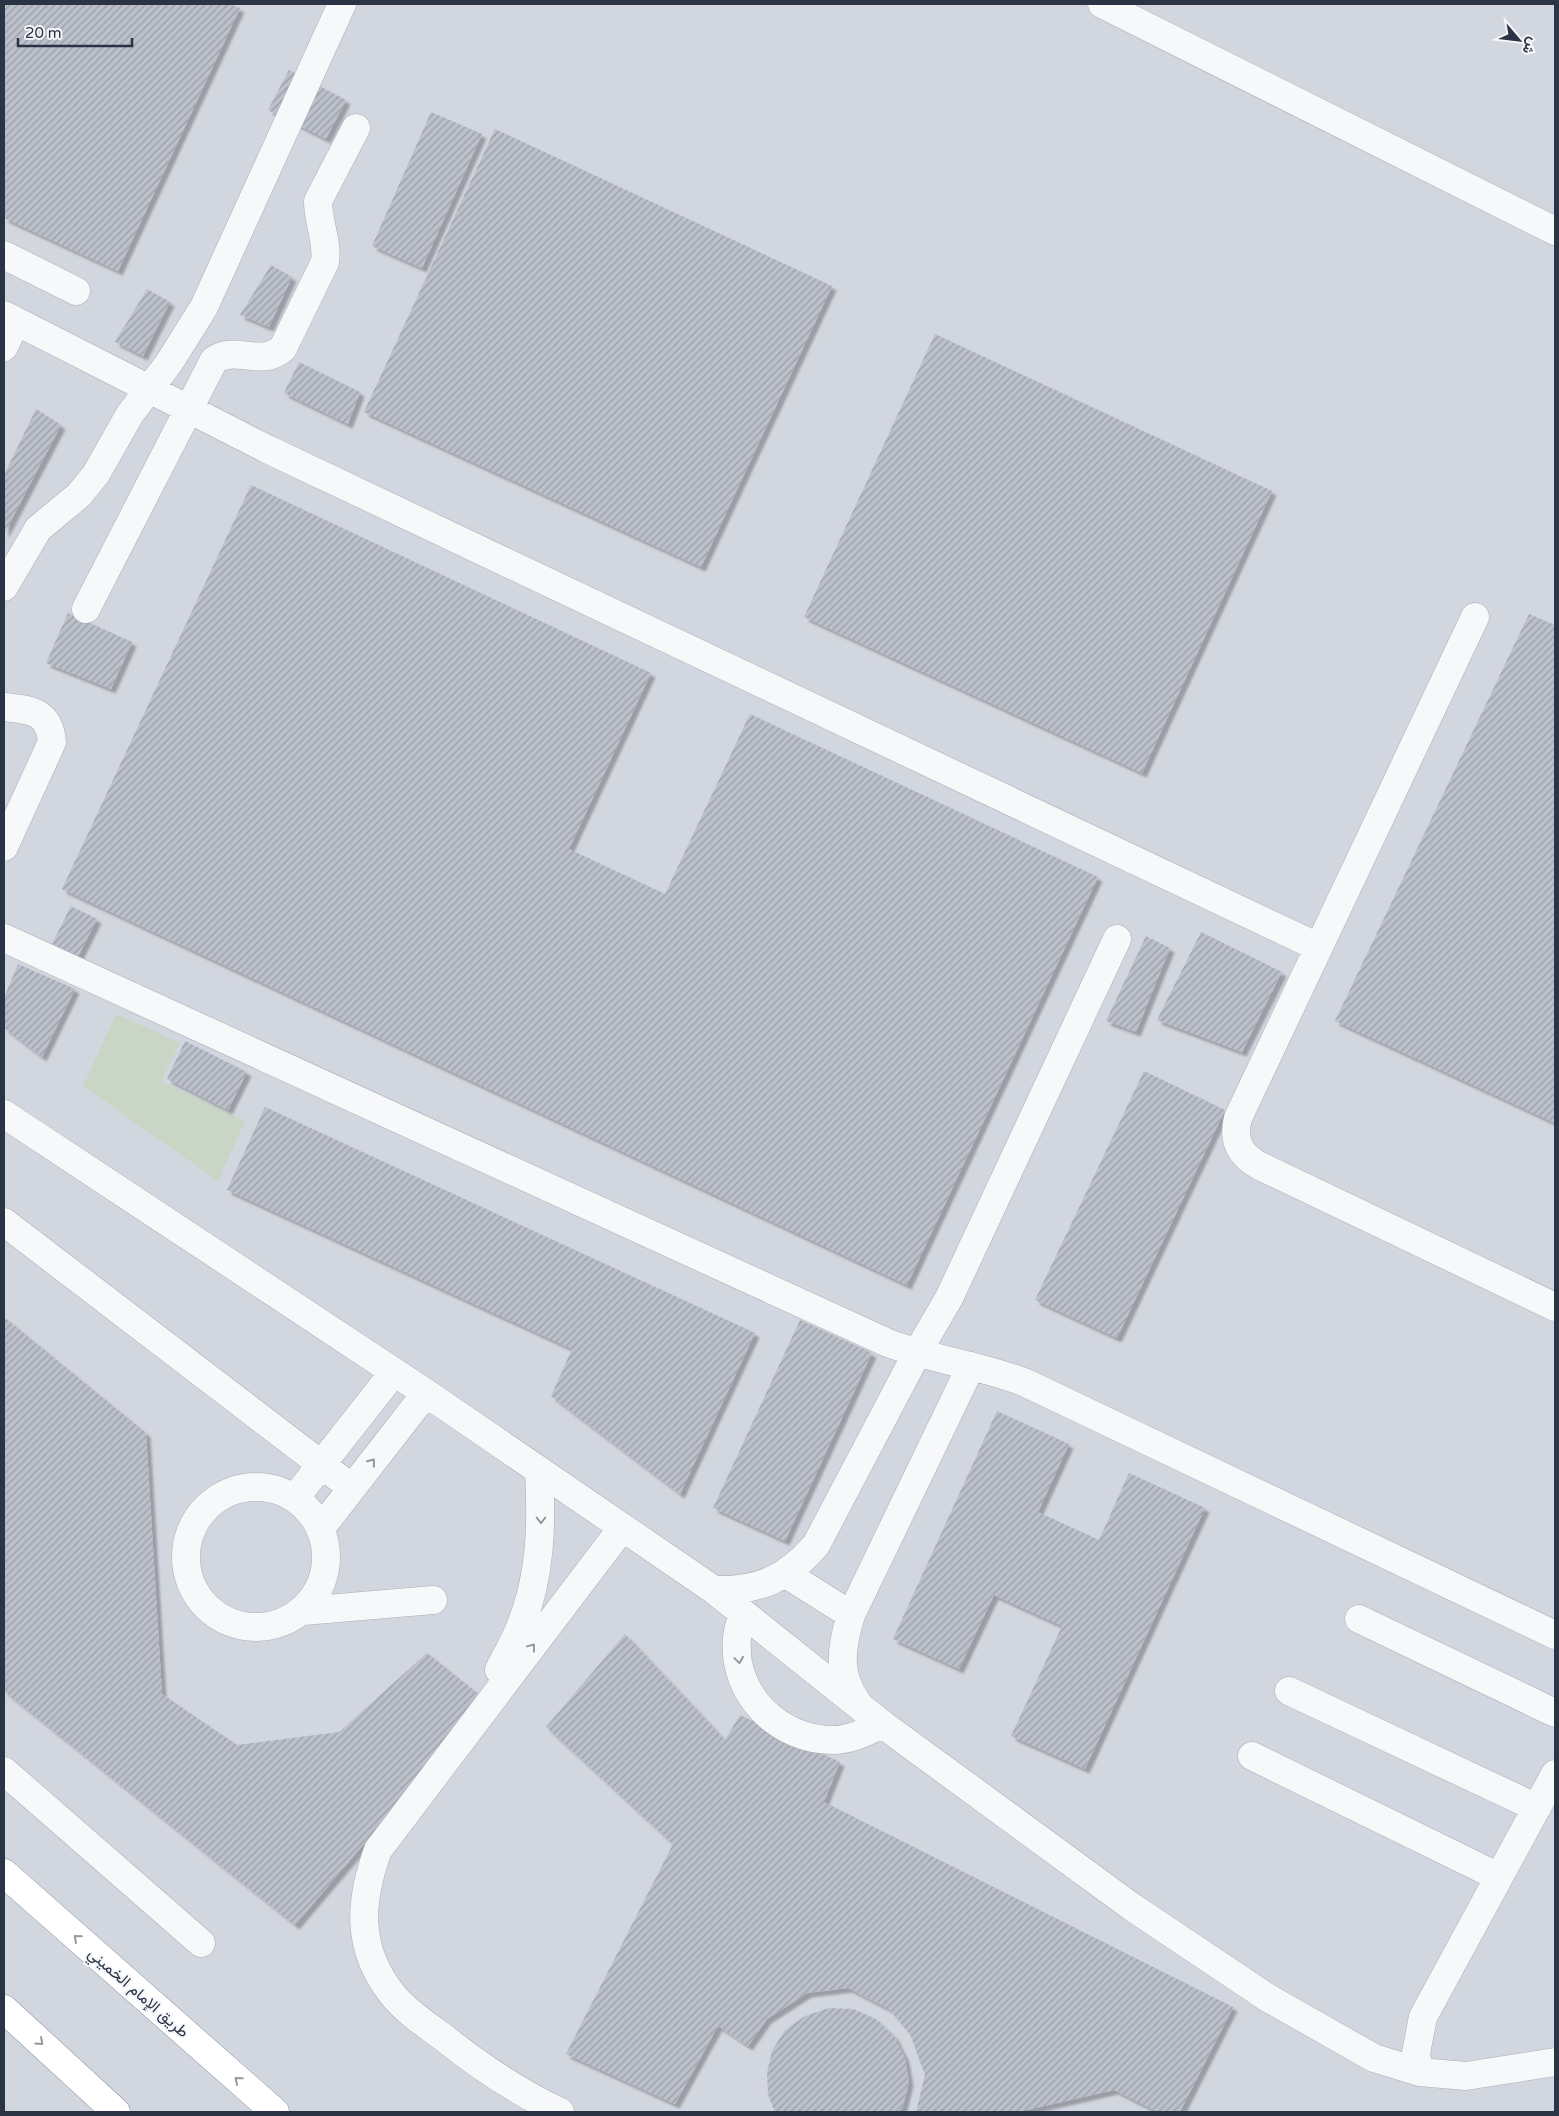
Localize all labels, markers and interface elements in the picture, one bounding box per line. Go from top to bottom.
scale bar [18,15,131,47]
north arrow [1494,15,1544,65]
text: 20 m [25,24,62,42]
text: ش [1519,34,1541,57]
one-way arrow [366,1458,375,1468]
one-way arrow [536,1516,546,1524]
one-way arrow [526,1644,534,1653]
one-way arrow [733,1657,744,1665]
one-way arrow [74,1934,83,1943]
street label: طريق الإمام الخميني [82,1943,193,2044]
one-way arrow [34,2036,43,2045]
one-way arrow [235,2077,244,2086]

